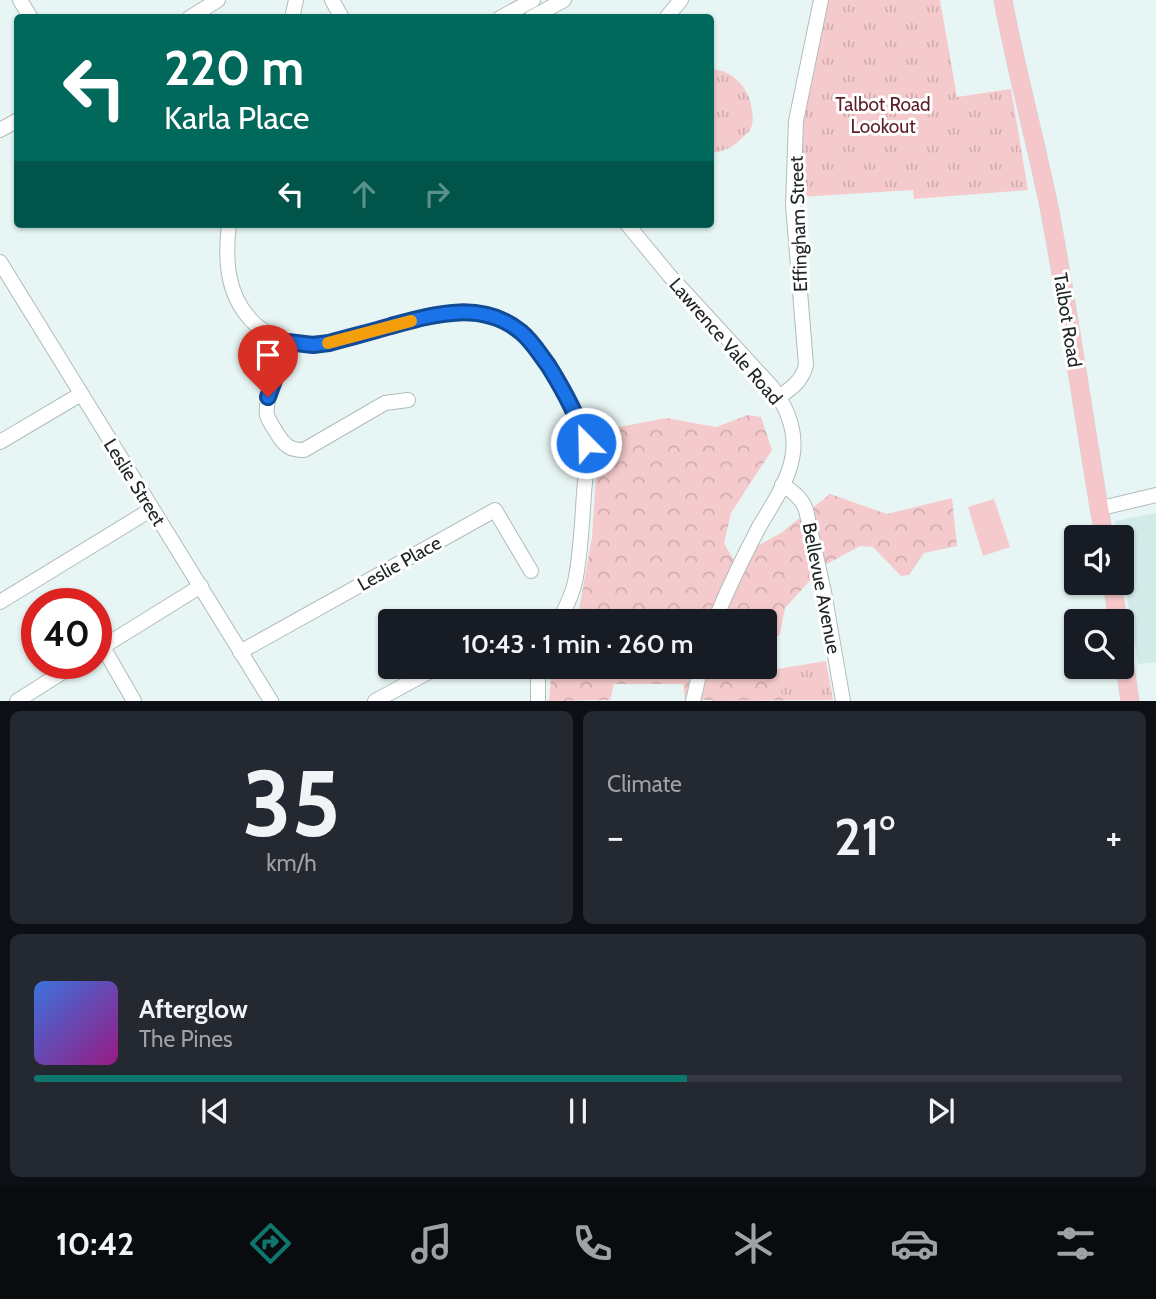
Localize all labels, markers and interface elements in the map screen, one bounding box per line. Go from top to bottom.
text: 220 m [164,38,304,97]
icon: left [49,42,140,133]
park label: Talbot Road Lookout [835,93,931,138]
text: Karla Place [164,98,309,137]
street label: Effingham Street [785,155,812,292]
icon: left [272,175,310,213]
icon: ahead [345,175,383,213]
icon: right [418,175,456,213]
street label: Talbot Road [1049,271,1086,369]
street label: Lawrence Vale Road [664,273,787,409]
pin [238,325,298,397]
icon: arrive [249,336,287,374]
position arrow [549,406,623,480]
street label: Leslie Street [99,434,171,531]
street label: Bellevue Avenue [798,521,846,656]
map controls [1064,525,1134,679]
button: sound [1064,525,1134,595]
street label: Leslie Place [353,531,445,596]
speed limit sign: 40 [21,588,112,679]
button: search [1064,609,1134,679]
text: 10:43 · 1 min · 260 m [462,628,693,660]
text: 35 [243,748,340,859]
text: Climate [607,770,682,798]
text: 21° [834,805,895,868]
text: − [607,813,624,860]
text: + [1105,813,1122,860]
text: km/h [266,849,317,877]
text: Afterglow [139,993,248,1025]
text: The Pines [139,1025,233,1053]
icon: previous [196,1092,234,1130]
icon: pause [559,1092,597,1130]
icon: next [922,1092,960,1130]
icon: directions [246,1219,295,1268]
icon: music [407,1219,456,1268]
icon: phone [568,1219,617,1268]
icon: climate [729,1219,778,1268]
icon: car [890,1219,939,1268]
icon: filters [1051,1219,1100,1268]
text: 10:42 [56,1224,134,1263]

